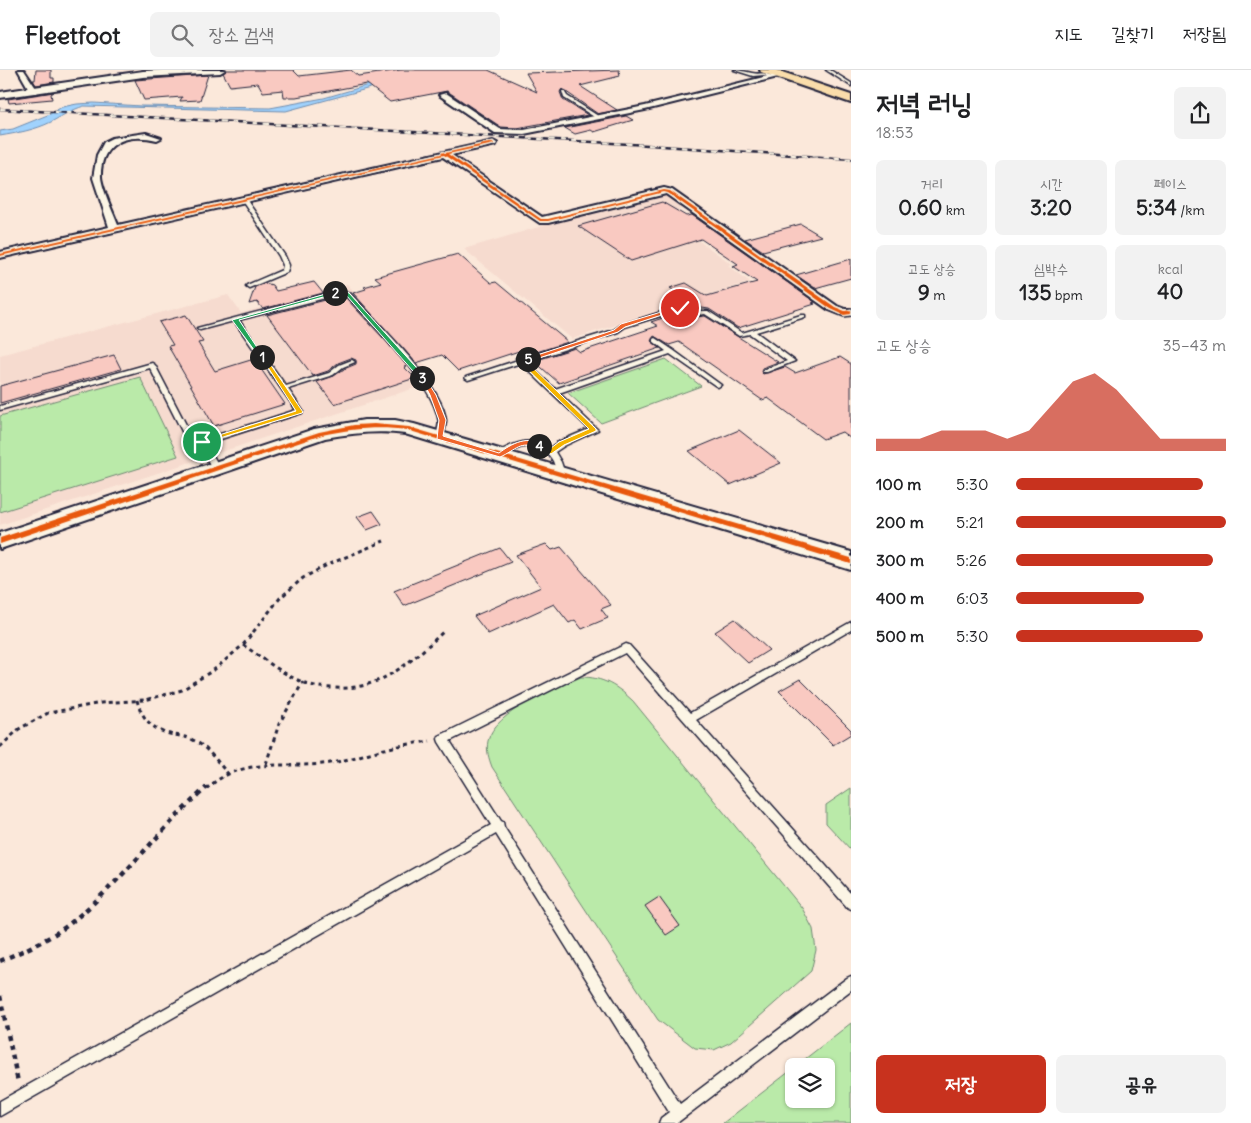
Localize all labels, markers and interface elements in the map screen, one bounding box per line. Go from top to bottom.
search box [150,12,500,57]
text: Fleetfoot [25,20,120,50]
icon: search [168,21,196,49]
text: 장소 검색 [208,22,274,46]
text: 지도 [1054,22,1083,45]
text: 길찾기 [1111,22,1155,45]
text: 저장됨 [1183,22,1226,45]
text: 저녁 러닝 [876,85,973,121]
button: share [1174,87,1226,139]
text: 18:53 [876,122,913,142]
text: 거리 [920,175,943,193]
text: 시간 [1040,175,1062,193]
text: 페이스 [1153,175,1187,193]
text: 0.60 [898,194,942,221]
text: 3:20 [1030,194,1072,221]
text: 5:34 [1136,194,1177,221]
text: km [942,201,965,219]
text: /km [1177,201,1205,219]
text: 고도 상승 [907,260,956,278]
text: 심박수 [1034,260,1068,278]
text: kcal [1158,260,1183,278]
text: 40 [1157,278,1183,305]
text: 9 [918,279,930,306]
text: 135 [1019,279,1052,306]
pin: 2 [322,280,348,306]
text: 2 [332,284,339,302]
text: m [930,286,946,304]
text: bpm [1052,286,1083,304]
pin [659,287,701,329]
icon: check [666,294,694,322]
text: 고도 상승 [876,335,931,355]
text: 35–43 m [1162,335,1226,355]
pin: 1 [250,344,274,370]
pin: 5 [516,346,540,372]
text: 1 [260,348,265,366]
text: 5 [524,350,533,368]
pin: 3 [410,366,434,390]
text: 3 [419,369,426,387]
pin [181,421,223,463]
icon: arrive [188,428,216,456]
pin: 4 [526,434,552,458]
text: 4 [535,437,544,455]
text: 100 m [876,474,921,494]
text: 5:30 [956,474,988,494]
text: 200 m [876,512,924,532]
text: 5:21 [956,512,984,532]
text: 300 m [876,550,924,570]
text: 5:26 [956,550,987,570]
text: 400 m [876,588,924,608]
text: 6:03 [956,588,988,608]
text: 500 m [876,626,924,646]
text: 5:30 [956,626,988,646]
button: 저장 [876,1055,1046,1113]
button: 공유 [1056,1055,1226,1113]
map controls [785,1058,835,1108]
button: layers [785,1058,835,1108]

